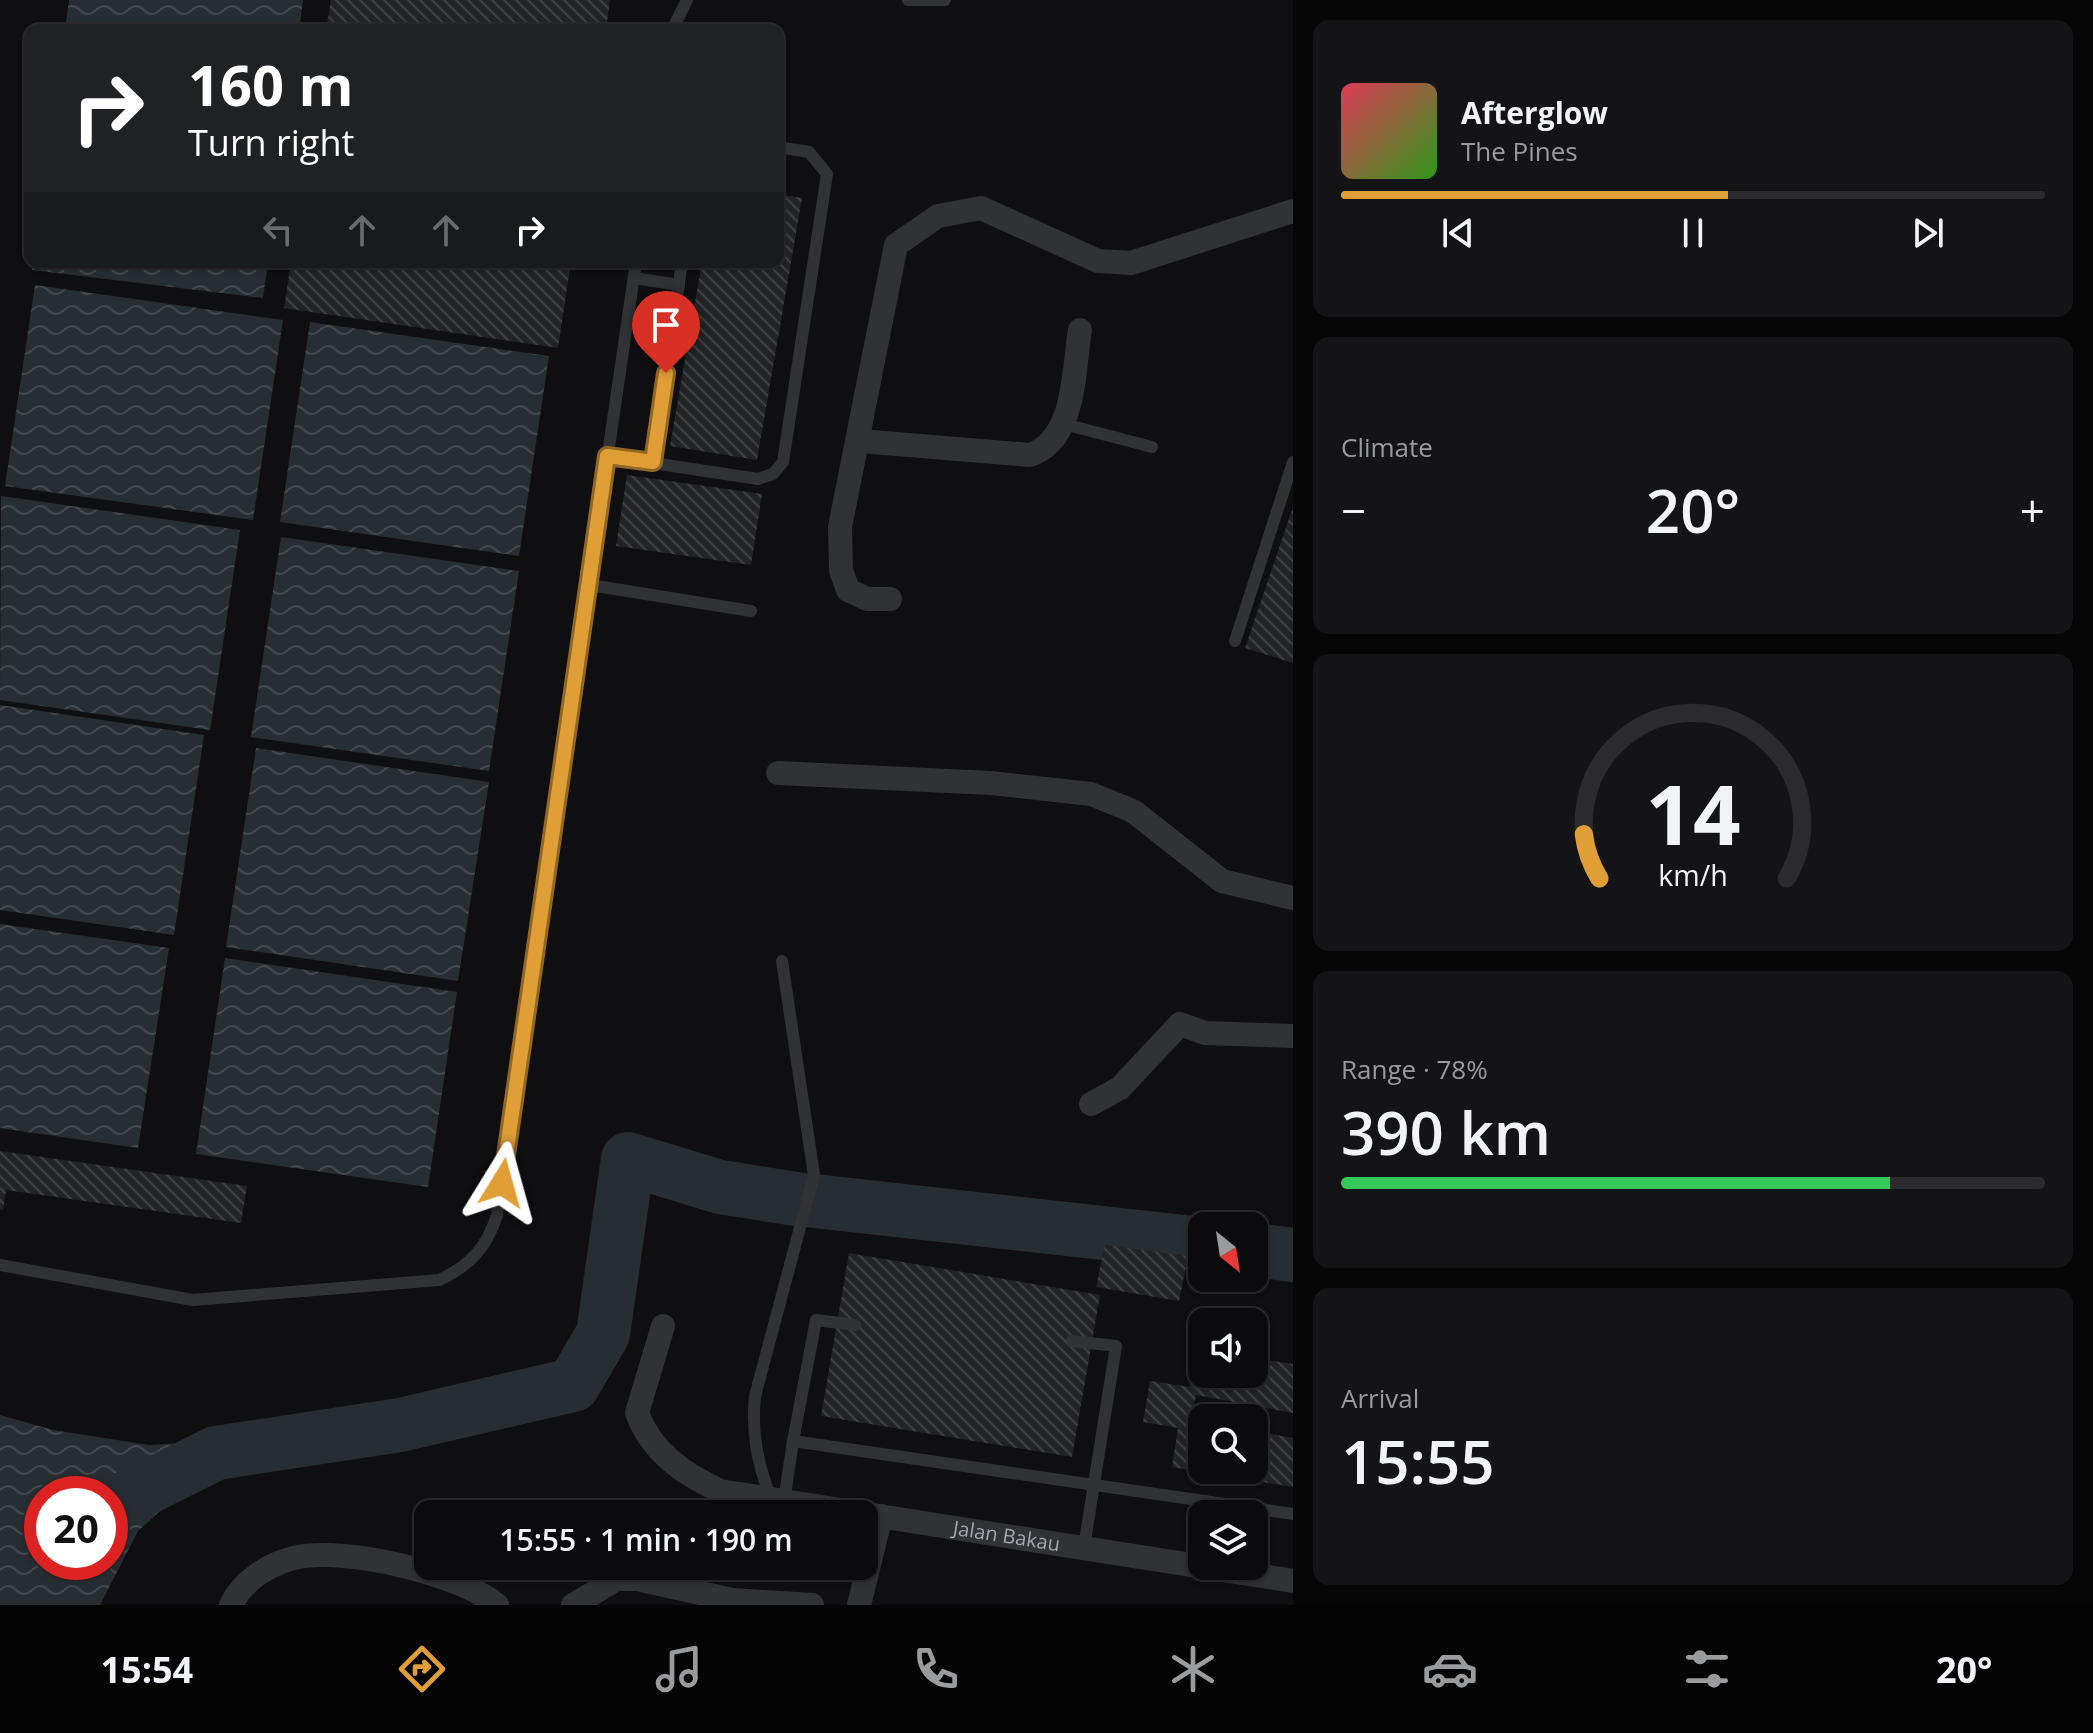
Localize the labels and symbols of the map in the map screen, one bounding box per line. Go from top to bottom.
pin [632,291,700,373]
position arrow [460,1141,544,1225]
north arrow [1188,1212,1268,1292]
speed limit sign: 20 [24,1476,128,1580]
street label: Jalan Bakau [949,1513,1062,1557]

